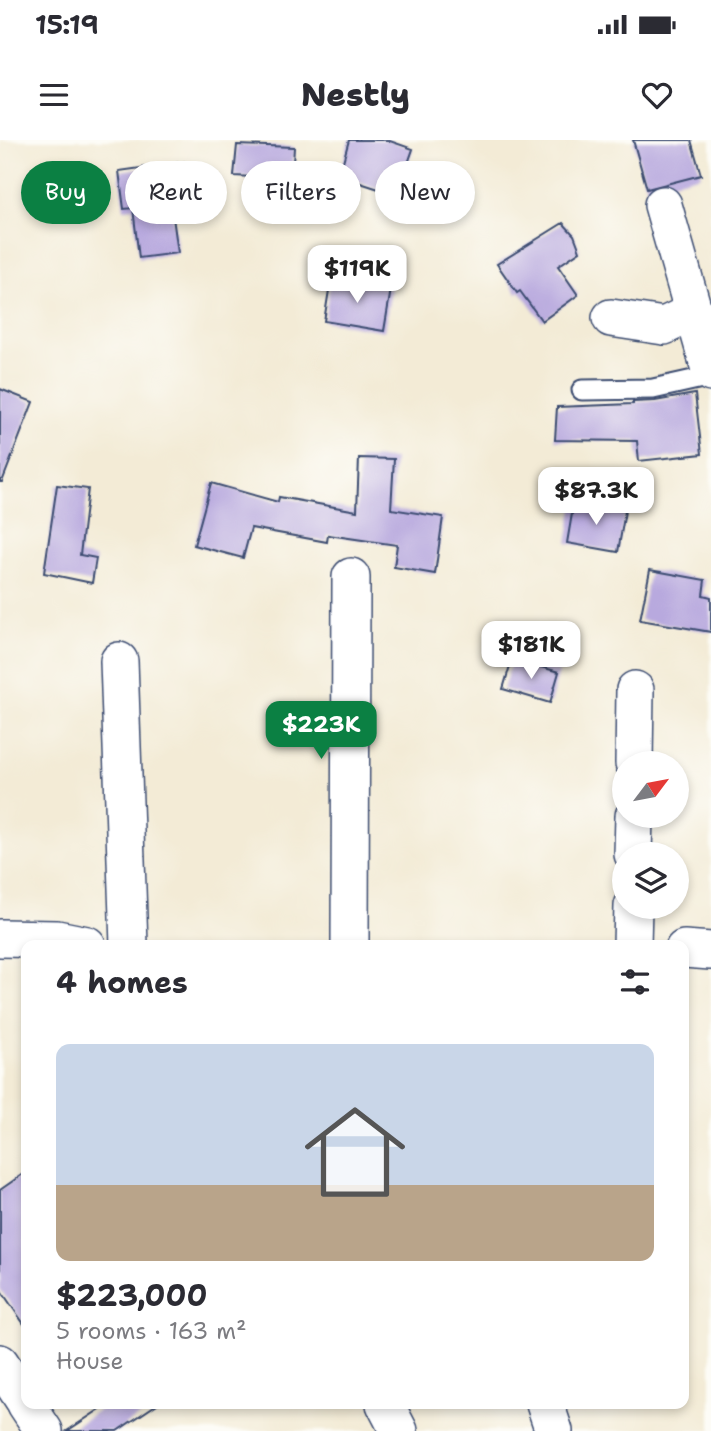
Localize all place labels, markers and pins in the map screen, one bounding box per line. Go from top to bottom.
pin: $119K [308,246,406,305]
pin: $87.3K [539,468,653,527]
pin: $181K [482,622,580,681]
pin: $223K [272,702,370,761]

